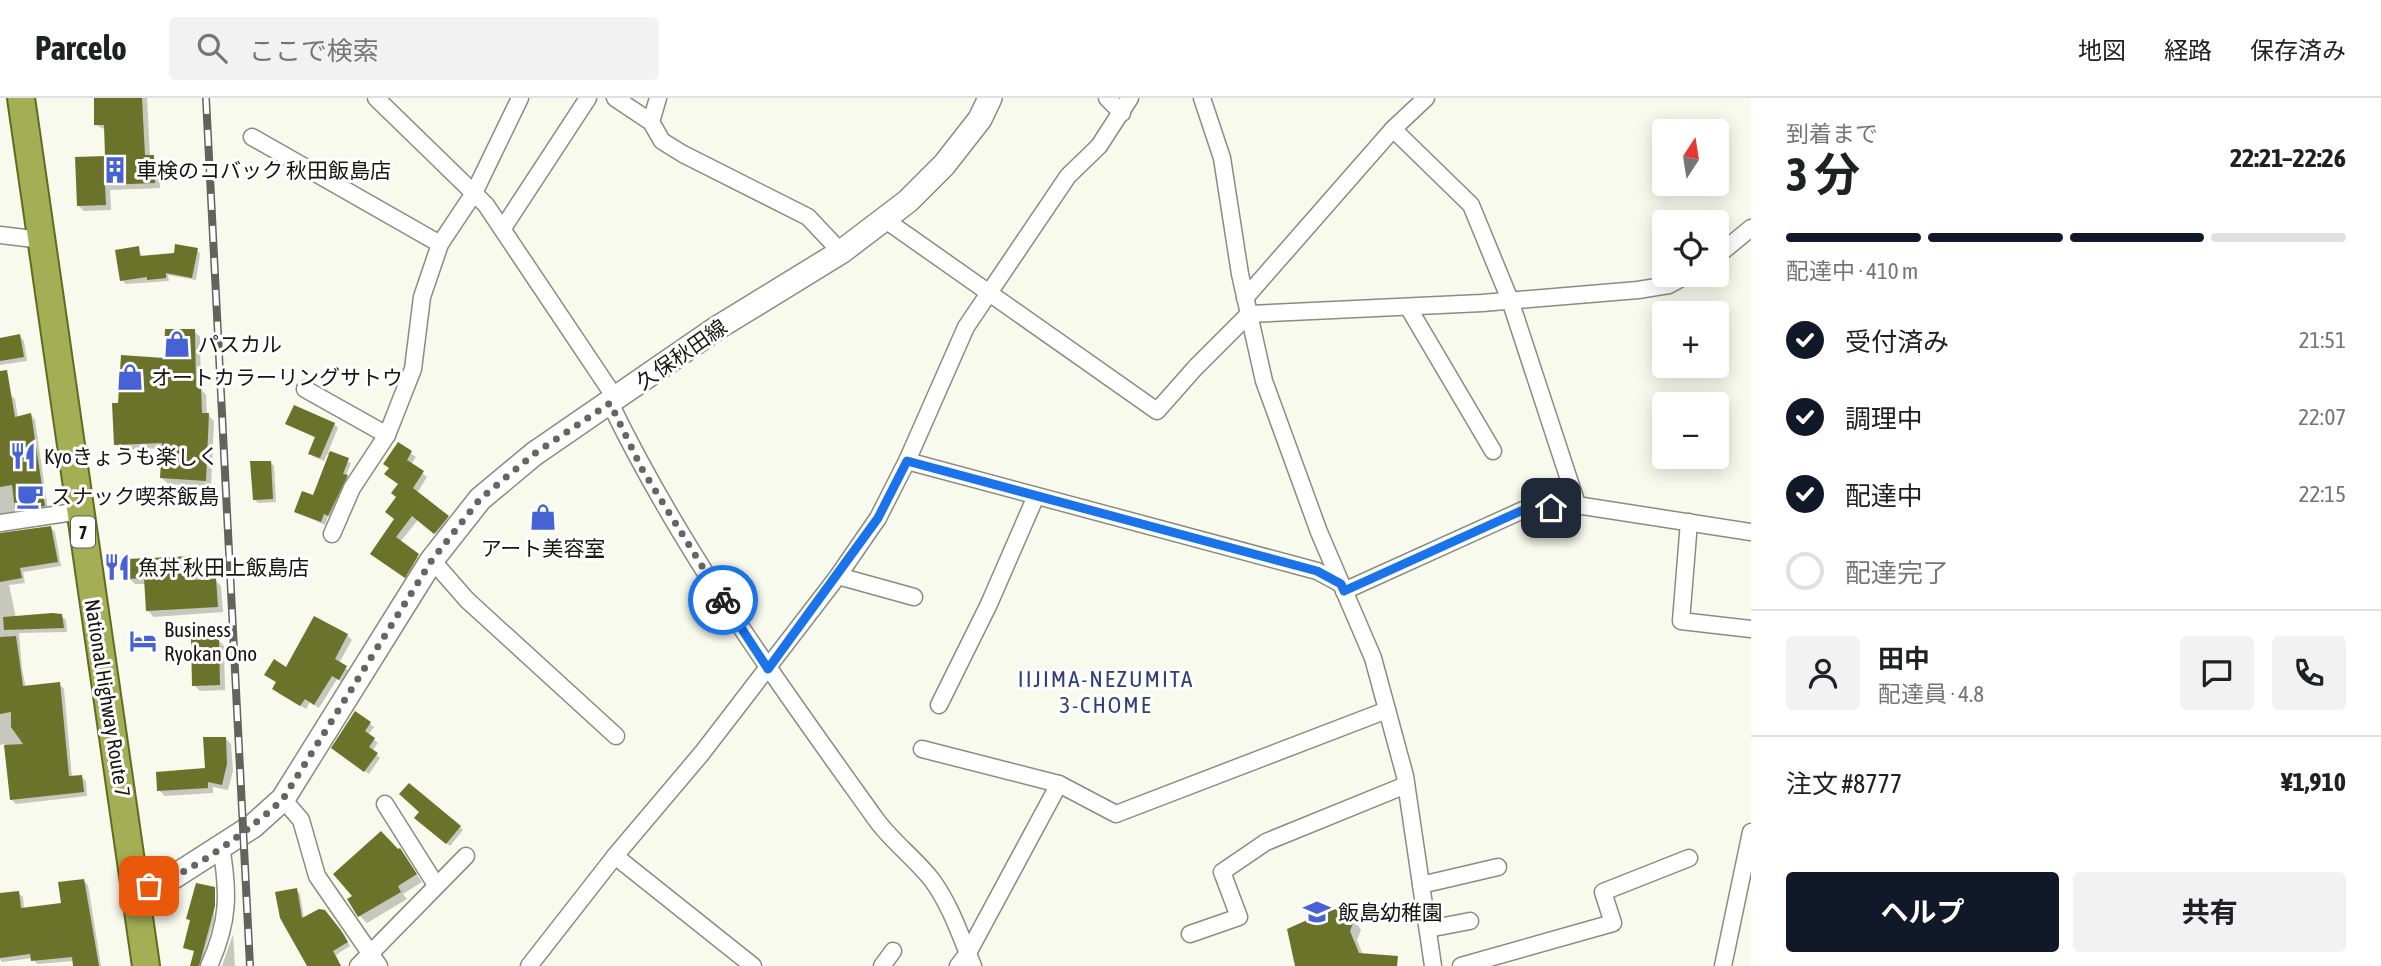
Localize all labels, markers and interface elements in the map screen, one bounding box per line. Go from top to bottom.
search box [169,17,659,80]
text: Parcelo [35,29,127,67]
icon: search [193,29,231,67]
text: ここで検索 [249,36,379,66]
text: 地図 [2078,37,2126,64]
text: 経路 [2164,37,2212,64]
text: 保存済み [2250,37,2346,64]
north arrow [1652,119,1729,196]
map controls [1652,119,1729,469]
text: 到着まで [1786,121,1878,147]
text: 22:21–22:26 [2230,143,2346,173]
text: 3 分 [1786,148,1860,201]
building icon: 車検のコバック 秋田飯島店 [100,155,130,185]
place label: 車検のコバック 秋田飯島店 [136,158,391,182]
button: locate [1652,210,1729,287]
text: 配達中 · 410 m [1786,258,1918,284]
button: + [1652,301,1729,378]
street label: 久保秋田線 [631,314,731,394]
icon: check [1786,321,1824,359]
text: 受付済み [1845,327,1949,357]
text: 21:51 [2299,327,2346,353]
shop icon: パスカル [162,329,192,359]
place label: パスカル [198,332,282,356]
shop icon: オートカラーリングサトウ [115,362,145,392]
place label: オートカラーリングサトウ [151,365,403,389]
button: − [1652,392,1729,469]
icon: check [1786,398,1824,436]
text: 調理中 [1845,404,1923,434]
text: 22:07 [2298,404,2346,430]
restaurant icon: Kyoきょうも楽しく [8,441,38,471]
place label: Kyoきょうも楽しく [44,444,219,468]
icon: check [1786,475,1824,513]
pin [1521,478,1581,538]
cafe icon: スナック喫茶飯島 [15,481,45,511]
text: 配達中 [1845,481,1923,511]
text: 22:15 [2299,481,2346,507]
place label: スナック喫茶飯島 [51,484,219,508]
icon: home [1532,489,1570,527]
shop icon: アート美容室 [528,502,558,532]
road number: 7 [71,516,95,547]
place label: アート美容室 [481,536,605,560]
restaurant icon: 魚丼 秋田上飯島店 [102,552,132,582]
place label: 魚丼 秋田上飯島店 [138,555,309,579]
text: 配達完了 [1845,558,1949,588]
courier [688,565,758,635]
icon: bike [704,581,742,619]
street label: National Highway Route 7 [81,597,135,799]
place label: Business Ryokan Ono [164,617,257,665]
hotel icon: Business Ryokan Ono [128,626,158,656]
button: person [1786,636,1860,710]
button: chat [2180,636,2254,710]
button: phone [2272,636,2346,710]
text: 田中 [1878,644,1930,674]
district label: IIJIMA-NEZUMITA 3-CHOME [1018,666,1194,718]
text: 配達員 · 4.8 [1878,681,1984,707]
text: ¥1,910 [2281,767,2346,797]
text: 注文 #8777 [1786,769,1902,799]
pin [119,856,179,916]
icon: bag [130,867,168,905]
button: ヘルプ [1786,872,2059,952]
button: 共有 [2073,872,2346,952]
school or university icon: 飯島幼稚園 [1302,897,1332,927]
place label: 飯島幼稚園 [1338,900,1443,924]

